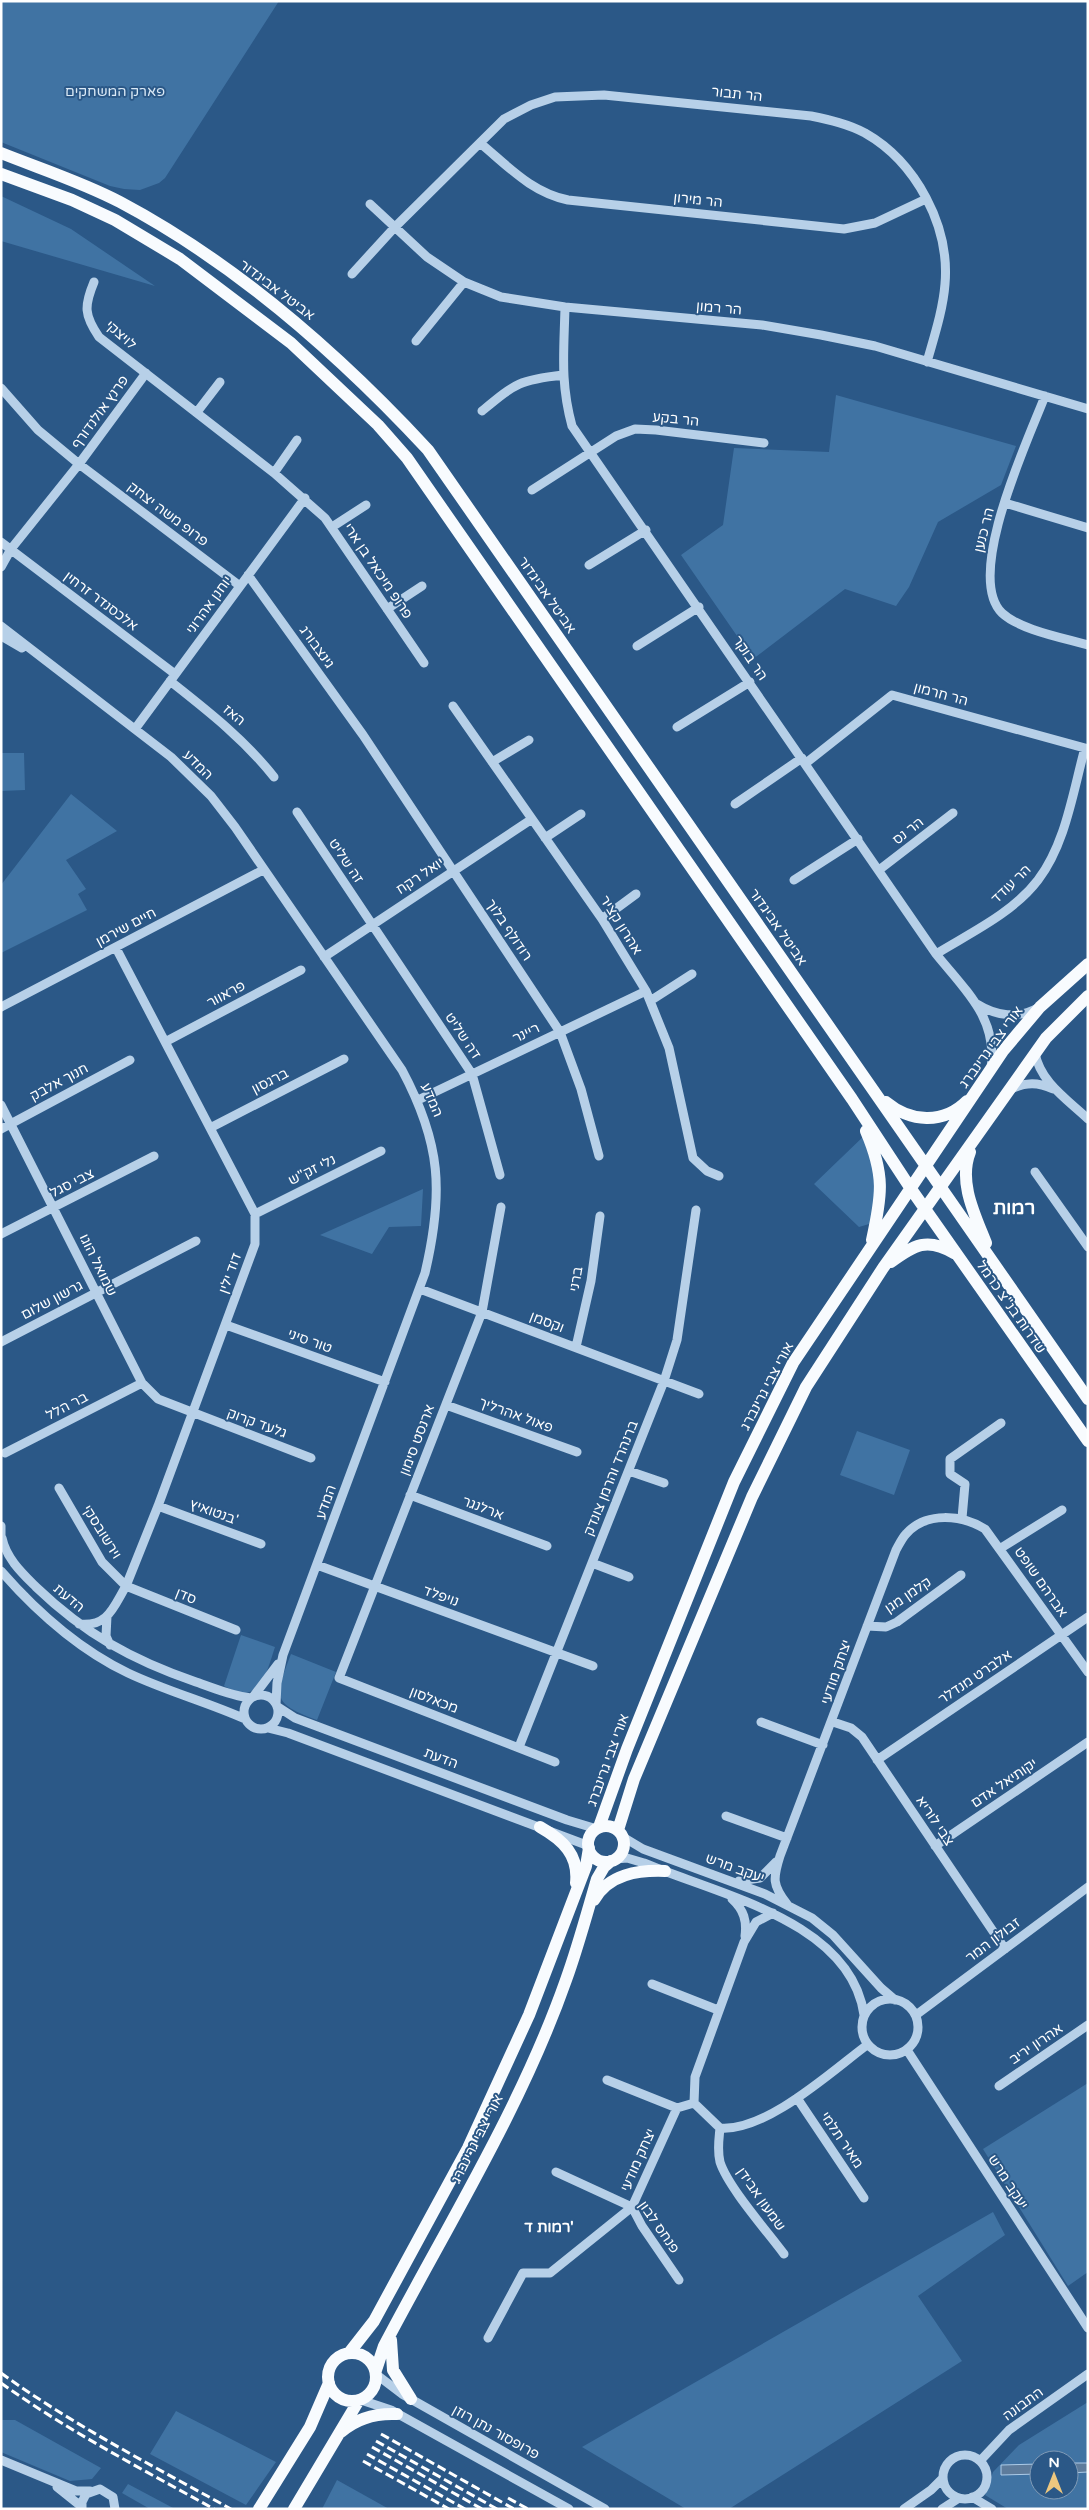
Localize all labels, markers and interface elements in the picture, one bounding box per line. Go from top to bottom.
park label: פארק המשחקים [65,83,165,100]
street label: הר תבור [711,83,763,105]
street label: הר מירון [673,189,723,211]
street label: אביטל אביגדור [236,256,318,324]
street label: הר רמון [695,298,743,318]
street label: לויצקי [102,317,140,353]
street label: פרנץ אולנדורף [68,372,132,452]
street label: הר בקע [652,408,700,430]
street label: פרופ משה יצחק [124,478,212,550]
street label: הר כנען [970,506,998,554]
street label: פרופ מיכאל בן ארי [340,520,416,622]
street label: אביטל אביגדור [514,553,580,637]
street label: אלכסנדר זרחין [60,568,142,634]
street label: יוחנן אהרוני [182,573,236,637]
street label: גינצבורג [296,622,338,672]
street label: הר בוקר [729,632,771,684]
street label: הר חרמון [912,679,970,709]
street label: האז [219,701,249,729]
street label: המדע [180,747,216,783]
street label: הר נס [889,814,927,848]
street label: זה שליט [325,835,367,887]
street label: יואל רקח [393,854,447,898]
street label: הר עודד [987,861,1035,907]
street label: אביטל אביגדור [745,885,811,969]
street label: אהרון קציר [596,892,646,958]
street label: רודולף בלוך [482,896,536,964]
street label: חיים שירמן [93,904,159,950]
street label: פראוור [204,977,248,1011]
street label: אורי צבי גרינברג [955,1003,1027,1091]
street label: דה שליט [441,1009,485,1063]
street label: ריינר [510,1019,542,1047]
street label: חנוך אלבק [27,1060,91,1104]
street label: ברגסון [249,1064,291,1098]
street label: המדע [417,1080,447,1120]
street label: נלי זק"ש [285,1151,339,1189]
street label: צבי סגל [47,1165,97,1201]
district label: רמות [993,1197,1035,1219]
street label: שמואל הוגו [76,1231,120,1299]
street label: דוד ילין [215,1250,245,1296]
street label: שדרות בנ"צ כרמל [973,1257,1049,1357]
street label: ברני [565,1265,587,1293]
street label: גרשון שלום [18,1277,86,1323]
street label: וקסמן [527,1308,567,1336]
street label: טור סיני [285,1325,335,1357]
street label: אורי צבי גרינברג [737,1339,797,1433]
street label: בר הלל [43,1388,91,1424]
street label: פאול אהרליך [477,1394,556,1436]
street label: ארנסט סימון [396,1402,438,1478]
street label: גלעד קרוק [225,1404,289,1442]
street label: ברנהרד והרמן צונדק [580,1418,642,1538]
street label: המדע [312,1483,340,1521]
street label: ארלנגר [460,1492,506,1524]
street label: בנטואיץ' [187,1495,241,1529]
street label: וירשובסקי [79,1502,125,1562]
street label: אברהם שופט [1011,1544,1071,1620]
street label: קלמן מגן [881,1573,935,1617]
street label: הדעת [50,1580,88,1616]
street label: נויפלד [421,1582,461,1610]
street label: סדן [173,1584,199,1608]
street label: יצחק מודעי [817,1637,855,1707]
street label: אלברט מנדלר [935,1646,1015,1708]
street label: מכאלסון [407,1683,461,1717]
street label: אורי צבי גרינברג [583,1711,633,1809]
street label: הדעת [421,1744,461,1772]
street label: יקותיאל אדם [968,1755,1040,1811]
street label: צבי לוריא [912,1793,958,1849]
street label: יעקב מרש [703,1849,767,1887]
street label: זבולון המר [962,1914,1024,1966]
street label: אהרון יריב [1006,2020,1066,2068]
street label: אורי צבי גרינברג [447,2092,507,2186]
street label: מאיר תלמי [817,2109,867,2171]
street label: יצחק מודעי [617,2126,659,2194]
street label: יעקב מרש [984,2152,1032,2212]
street label: שמעון אבידן [733,2164,789,2234]
street label: פנחס לבון [635,2198,683,2257]
district label: רמות ד' [524,2218,574,2236]
street label: התבונה [999,2384,1047,2424]
street label: פרופסור נתן רוזן [449,2401,543,2463]
north arrow [1029,2450,1079,2500]
text: N [1048,2454,1060,2471]

